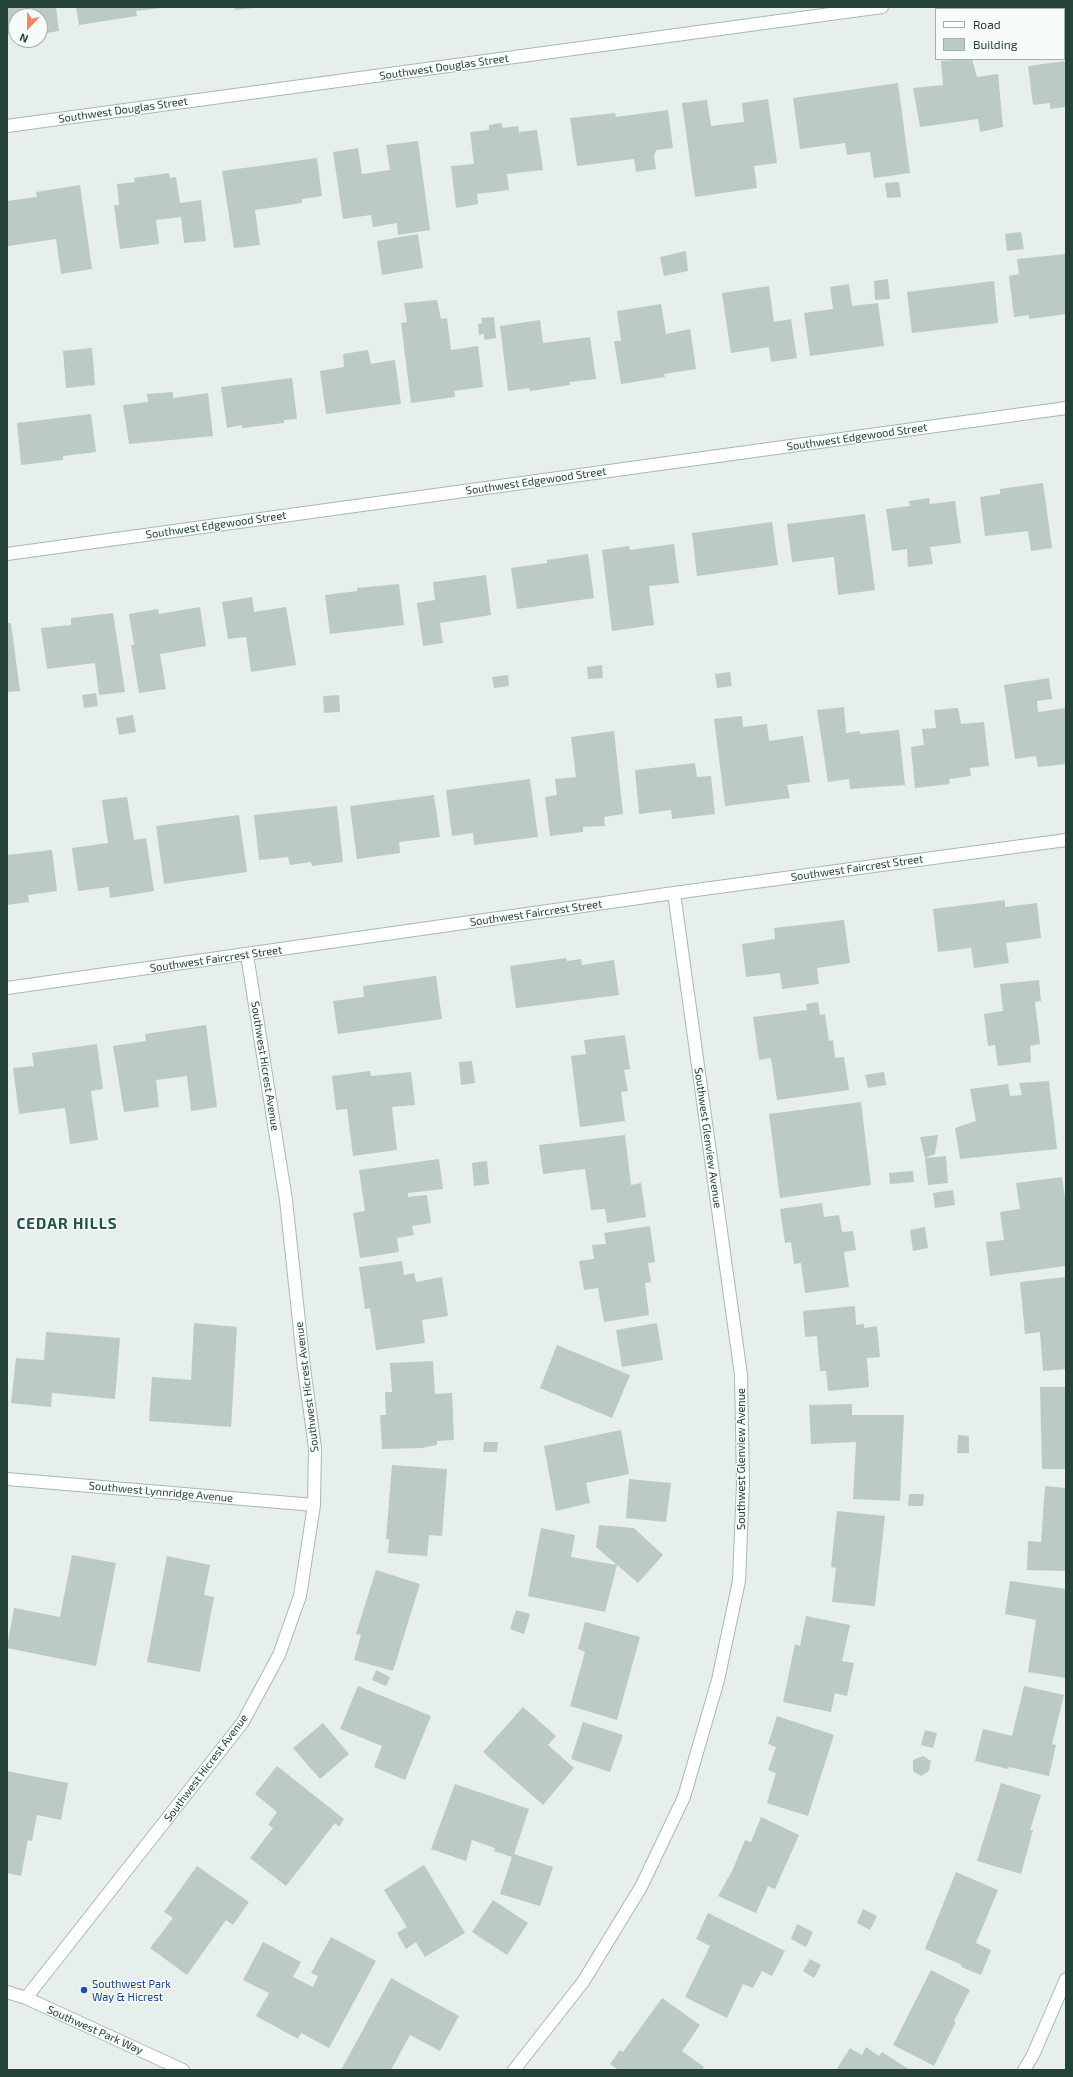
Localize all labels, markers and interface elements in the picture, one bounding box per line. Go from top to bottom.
north arrow [8,8,48,48]
legend [935,8,1065,60]
text: Road [973,17,1001,31]
text: N [18,31,30,46]
text: Building [973,37,1017,51]
street label: Southwest Douglas Street [379,51,509,83]
street label: Southwest Douglas Street [58,94,188,126]
street label: Southwest Edgewood Street [786,421,928,453]
street label: Southwest Edgewood Street [465,465,607,497]
street label: Southwest Edgewood Street [145,509,287,541]
street label: Southwest Faircrest Street [790,852,924,884]
street label: Southwest Faircrest Street [469,897,603,929]
street label: Southwest Faircrest Street [149,943,283,975]
street label: Southwest Hicrest Avenue [248,1000,282,1132]
street label: Southwest Glenview Avenue [692,1067,724,1209]
district label: CEDAR HILLS [17,1215,117,1233]
street label: Southwest Hicrest Avenue [292,1321,322,1453]
street label: Southwest Glenview Avenue [734,1388,748,1530]
street label: Southwest Lynnridge Avenue [88,1479,234,1505]
street label: Southwest Hicrest Avenue [161,1712,251,1824]
place label: Southwest Park Way & Hicrest [92,1977,171,2003]
marker: Southwest Park Way & Hicrest [79,1985,89,1995]
street label: Southwest Park Way [45,2003,145,2057]

